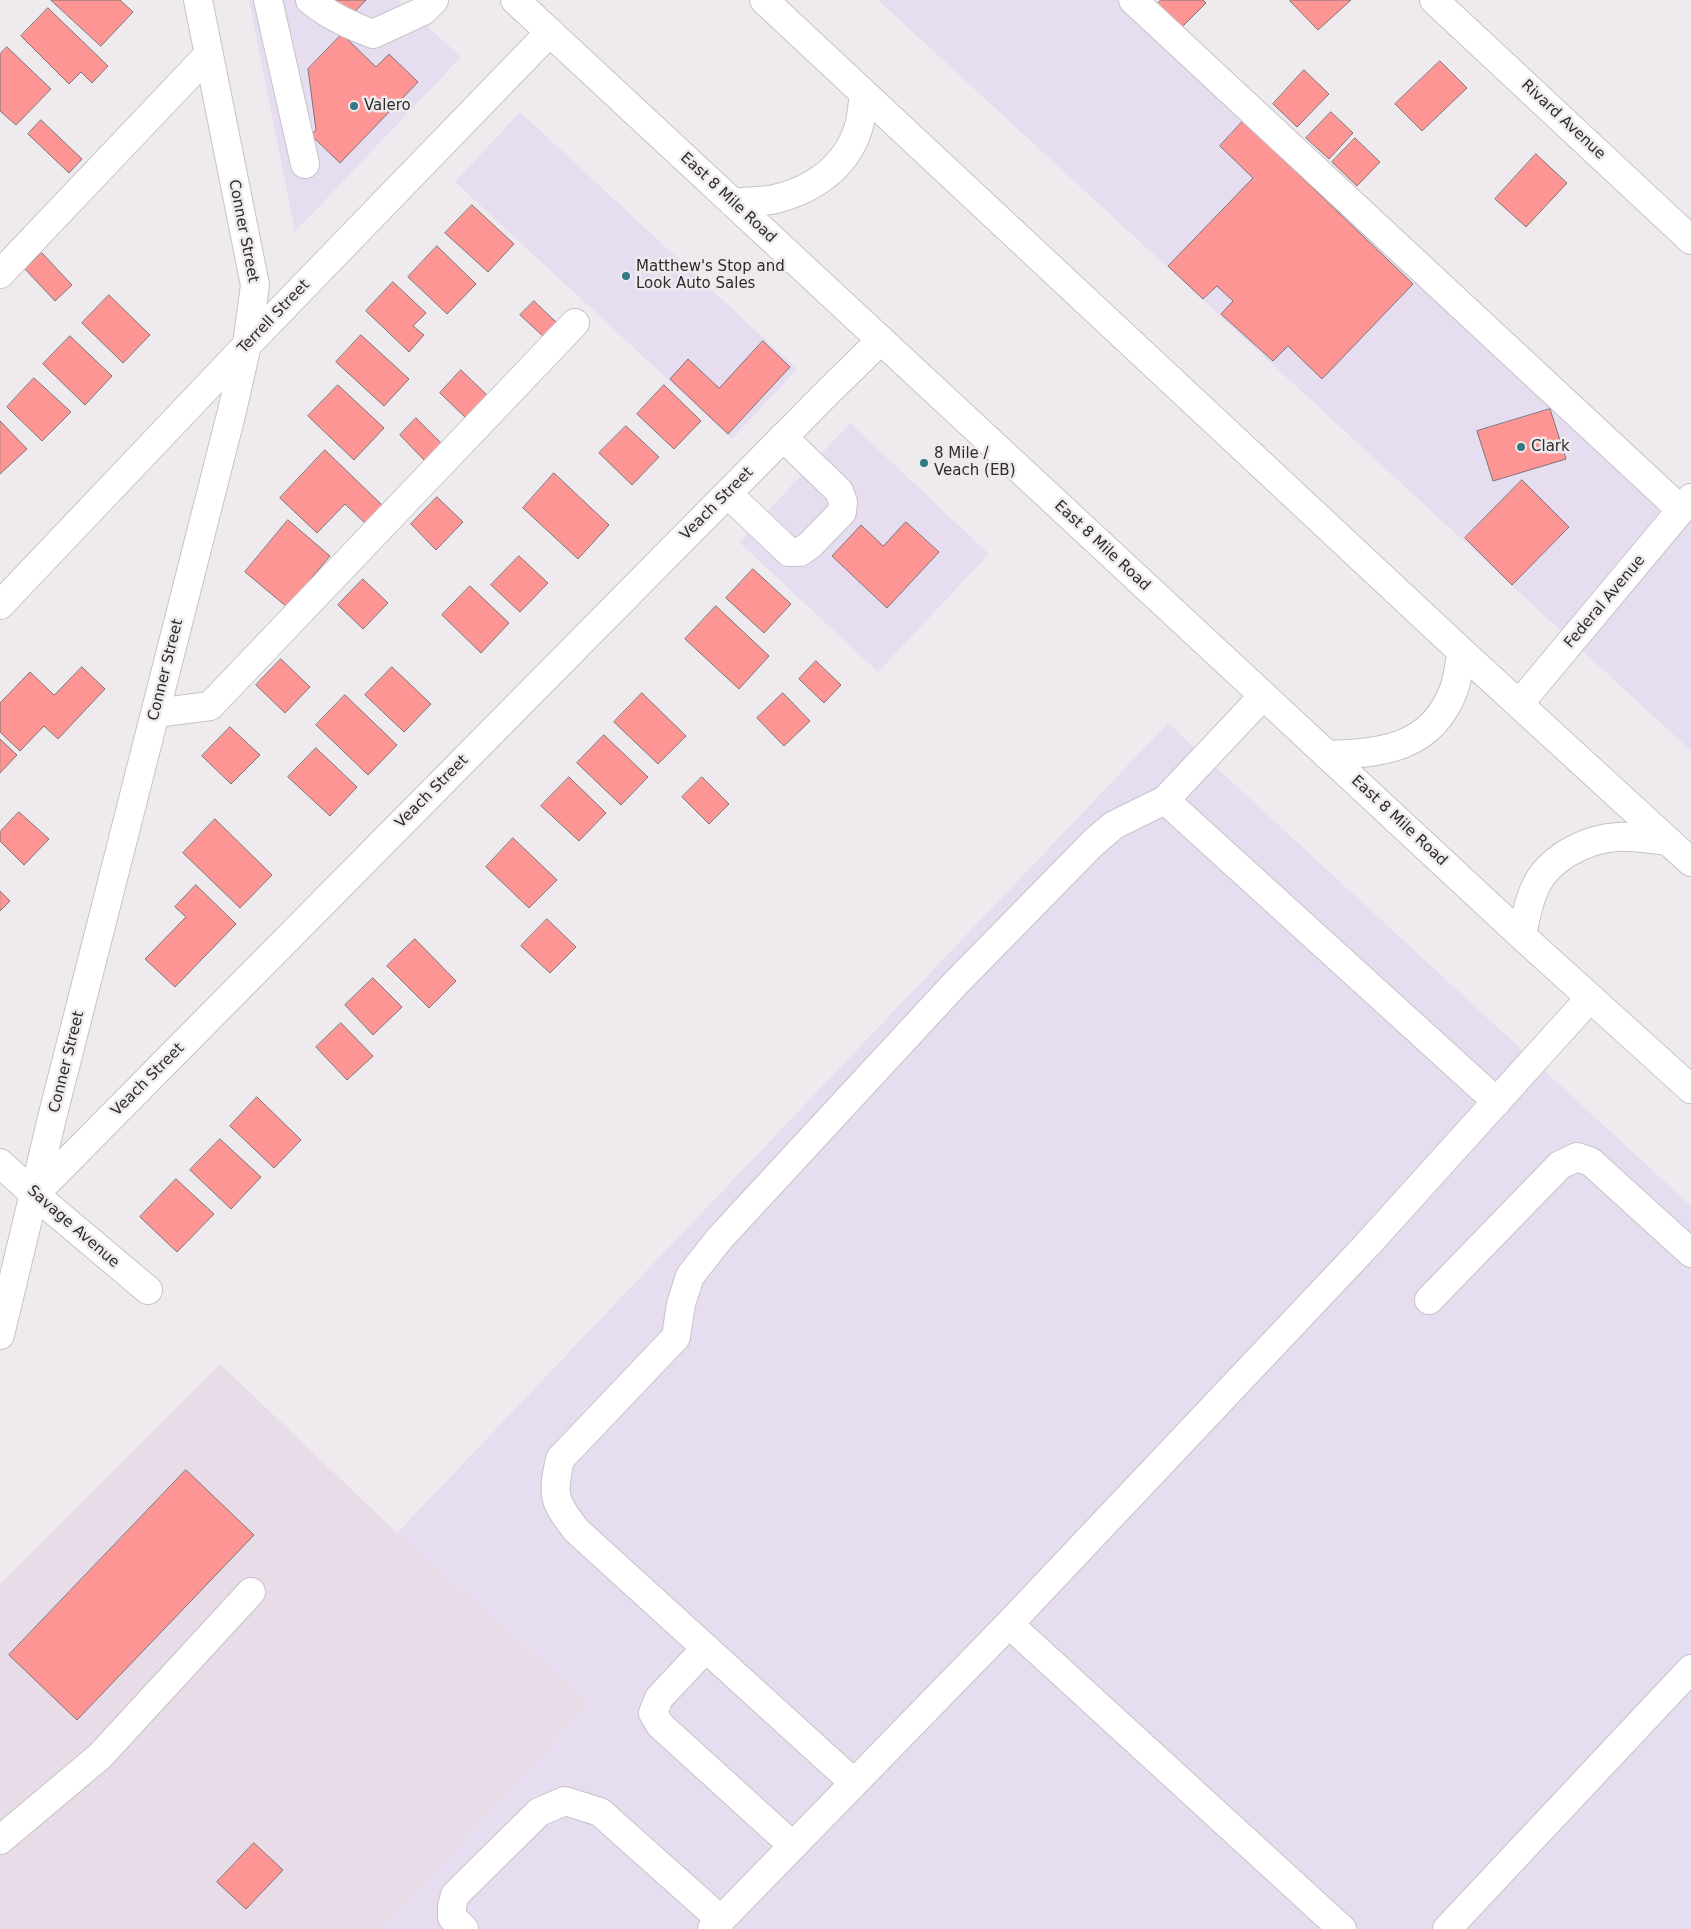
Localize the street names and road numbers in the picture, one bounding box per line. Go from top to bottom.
street label: Rivard Avenue [1517,76,1609,164]
street label: East 8 Mile Road [676,149,780,247]
street label: Conner Street [224,178,262,284]
street label: Terrell Street [234,276,314,358]
street label: Veach Street [677,464,757,544]
street label: East 8 Mile Road [1050,497,1154,595]
street label: Federal Avenue [1561,552,1649,652]
street label: Conner Street [145,617,187,723]
street label: Veach Street [392,752,472,832]
street label: East 8 Mile Road [1347,772,1451,870]
street label: Conner Street [46,1009,88,1115]
street label: Veach Street [108,1040,188,1120]
street label: Savage Avenue [23,1182,123,1272]

